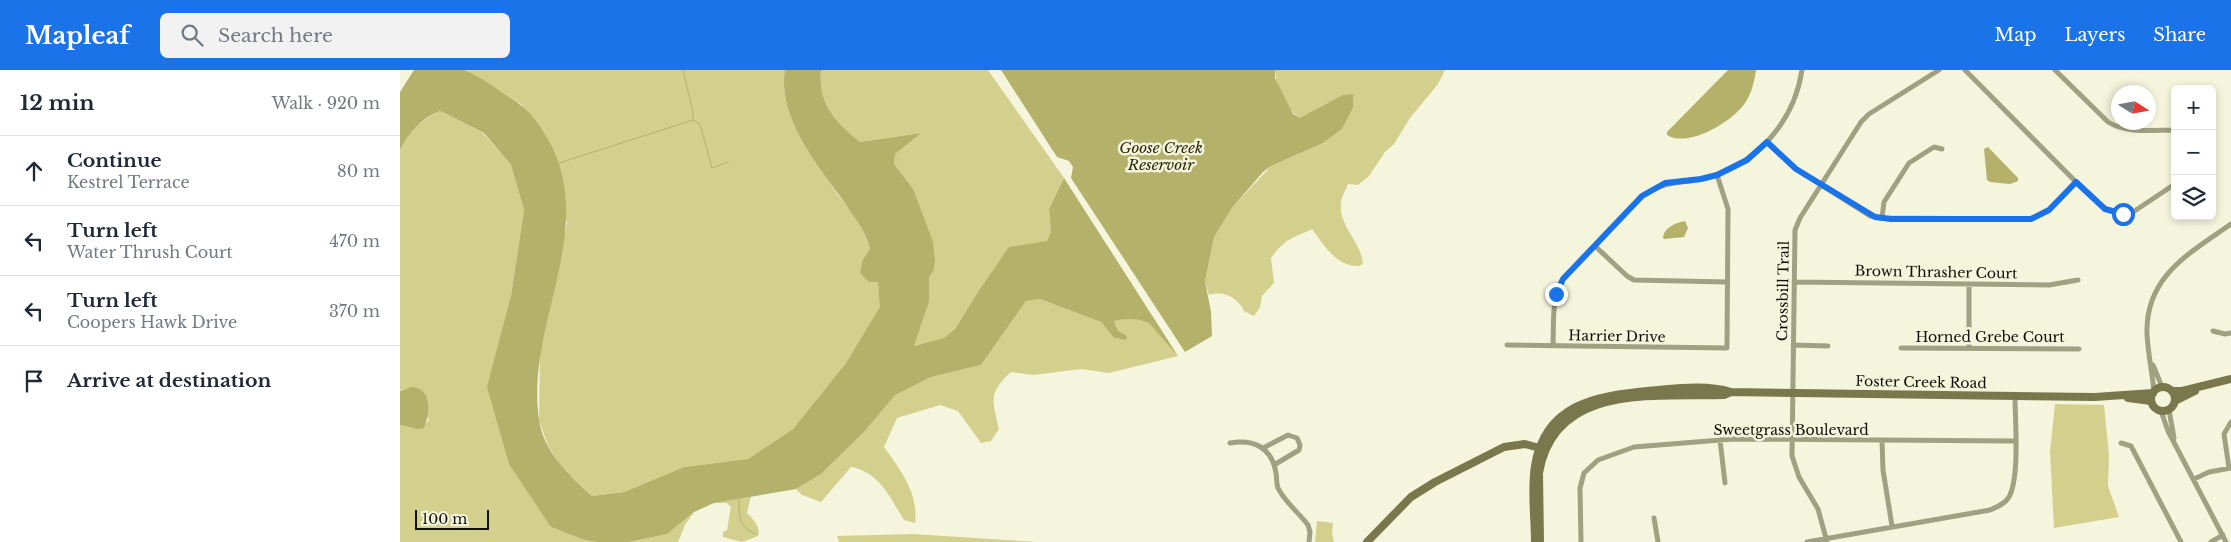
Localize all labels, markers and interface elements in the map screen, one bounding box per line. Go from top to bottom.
search box [160,13,510,58]
text: Mapleaf [25,21,130,50]
icon: search [178,21,206,49]
text: Search here [218,24,333,47]
text: Map [1995,24,2036,46]
text: Layers [2064,24,2125,46]
text: Share [2153,24,2206,46]
north arrow [2111,85,2156,130]
map controls [2171,85,2216,220]
button: + [2171,85,2216,130]
text: 12 min [20,90,95,116]
text: Walk · 920 m [272,93,380,113]
button: − [2171,130,2216,175]
water label: Goose Creek Reservoir [1119,138,1203,174]
text: Continue [67,149,162,172]
icon: ahead [20,157,48,185]
text: 80 m [337,161,380,181]
text: Kestrel Terrace [67,172,190,192]
button: layers [2171,175,2216,220]
route start [2112,203,2135,226]
text: Turn left [67,219,158,242]
icon: left [20,227,48,255]
text: 470 m [329,231,380,251]
street label: Crossbill Trail [1773,240,1793,341]
text: Water Thrush Court [67,242,233,262]
street label: Brown Thrasher Court [1855,262,2018,282]
route end [1545,283,1568,306]
text: Turn left [67,289,158,312]
icon: left [20,297,48,325]
text: 370 m [329,301,380,321]
text: Coopers Hawk Drive [67,312,237,332]
street label: Harrier Drive [1568,326,1666,346]
street label: Horned Grebe Court [1915,328,2065,346]
icon: arrive [20,367,48,395]
text: Arrive at destination [67,369,271,392]
street label: Foster Creek Road [1855,372,1987,392]
street label: Sweetgrass Boulevard [1713,421,1869,439]
scale bar [415,507,489,530]
text: 100 m [422,510,467,528]

